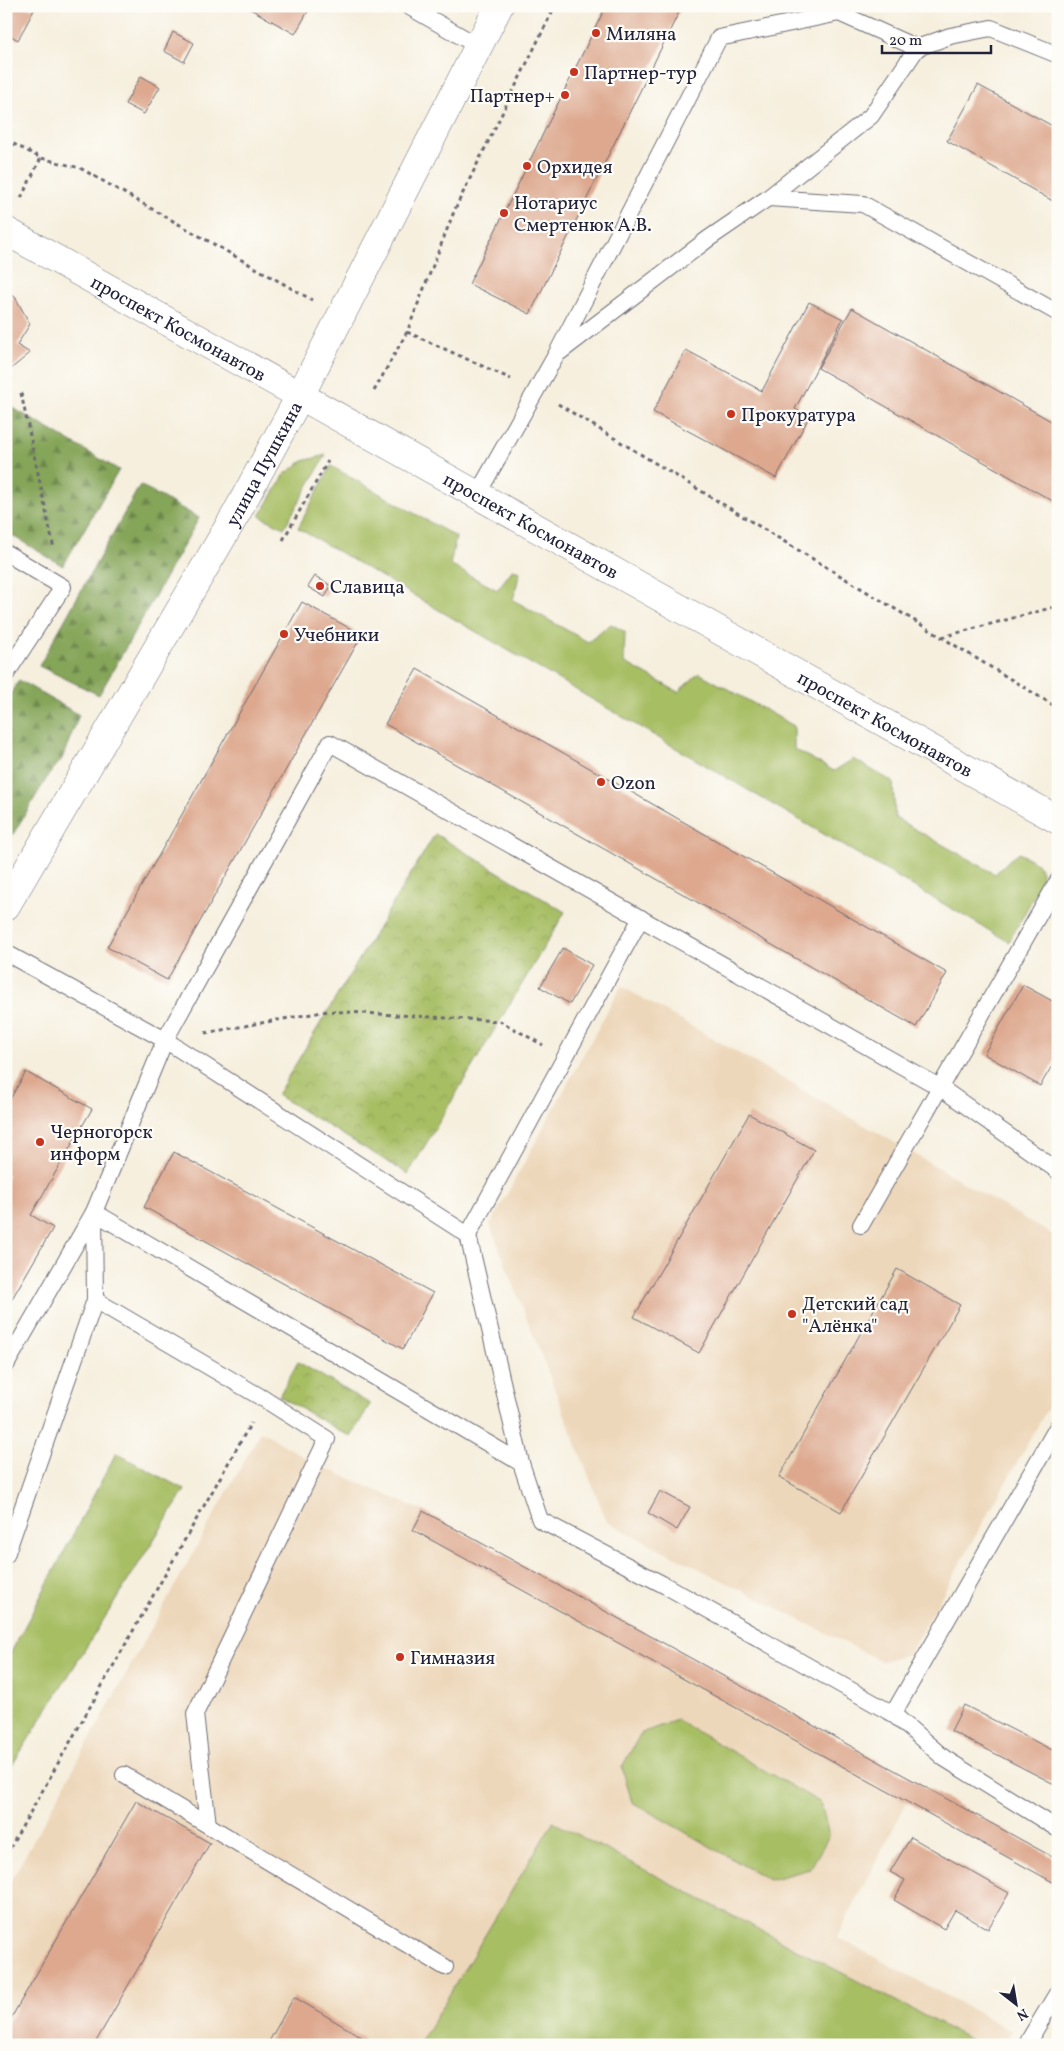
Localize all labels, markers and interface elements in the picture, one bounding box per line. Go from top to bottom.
place label: Миляна [606,22,677,48]
scale bar [882,22,990,54]
marker: Миляна [590,27,602,39]
text: 20 m [889,31,922,52]
place label: Партнер-тур [584,61,697,87]
marker: Партнер-тур [568,66,580,78]
place label: Партнер+ [470,84,555,110]
marker: Партнер+ [559,89,571,101]
place label: Орхидея [537,155,613,181]
marker: Орхидея [521,160,533,172]
place label: Нотариус Смертенюк А.В. [514,191,652,239]
marker: Нотариус Смертенюк А.В. [498,207,510,219]
street label: проспект Космонавтов [85,270,270,389]
street label: улица Пушкина [220,397,310,532]
place label: Прокуратура [741,403,856,429]
marker: Прокуратура [725,408,737,420]
street label: проспект Космонавтов [438,467,623,586]
place label: Славица [330,575,405,601]
marker: Славица [314,580,326,592]
place label: Учебники [294,623,379,649]
marker: Учебники [278,628,290,640]
street label: проспект Космонавтов [792,666,977,785]
place label: Ozon [611,771,656,797]
marker: Ozon [595,776,607,788]
place label: Черногорск информ [50,1120,153,1168]
marker: Черногорск информ [34,1136,46,1148]
place label: Детский сад "Алёнка" [802,1292,909,1340]
marker: Детский сад "Алёнка" [786,1308,798,1320]
place label: Гимназия [410,1646,495,1672]
marker: Гимназия [394,1651,406,1663]
north arrow [992,1978,1042,2028]
text: N [1013,2003,1031,2025]

